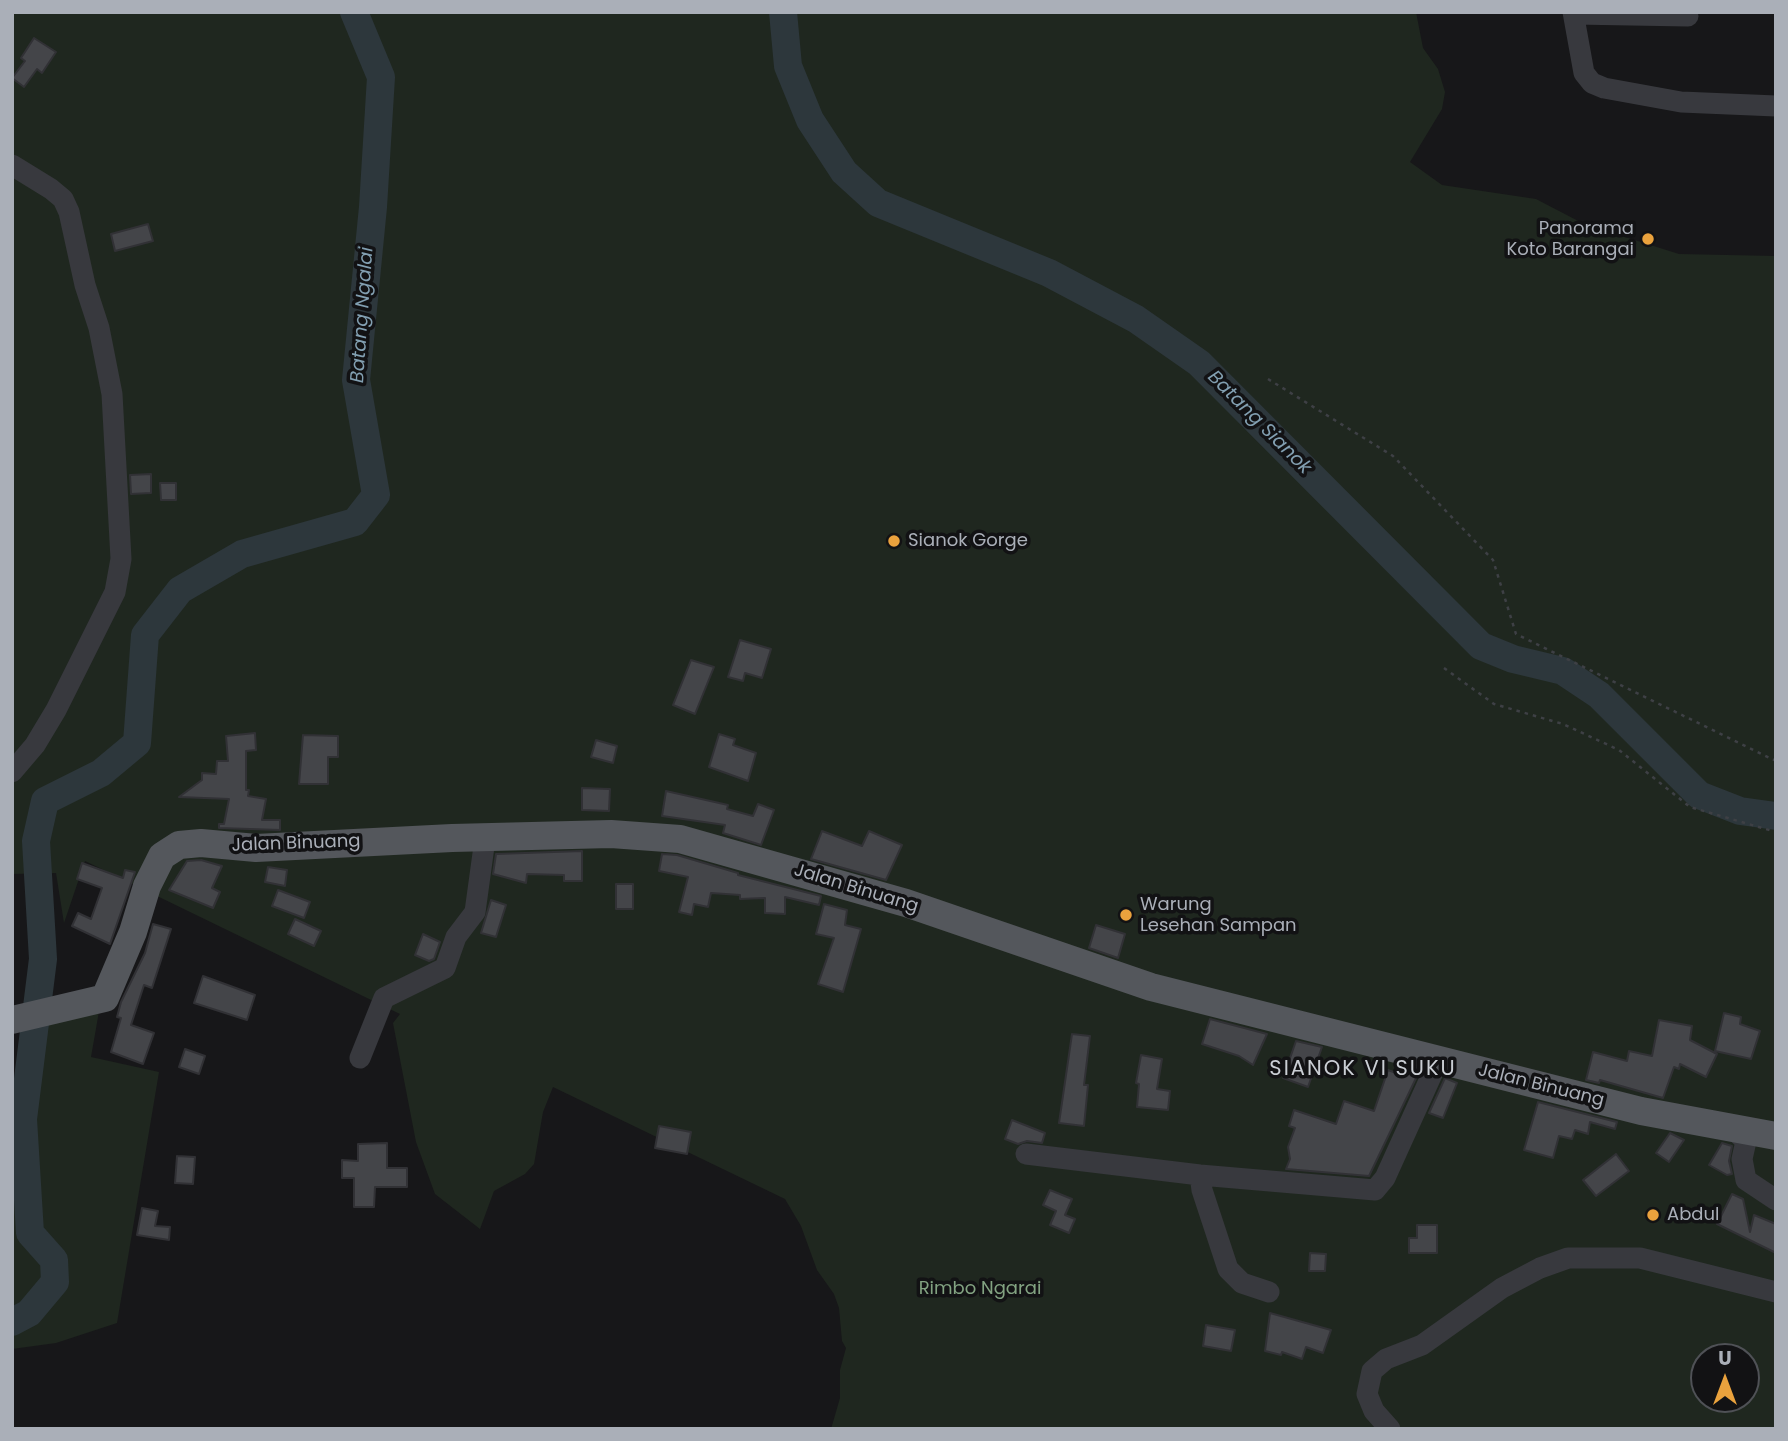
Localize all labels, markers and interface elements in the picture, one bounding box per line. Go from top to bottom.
place label: Panorama Koto Barangai [1506,218,1634,260]
marker: Panorama Koto Barangai [1640,231,1656,247]
water label: Batang Ngalai [347,246,379,384]
water label: Batang Sianok [1202,366,1316,480]
place label: Sianok Gorge [908,530,1028,552]
marker: Sianok Gorge [886,533,902,549]
street label: Jalan Binuang [231,831,361,857]
street label: Jalan Binuang [791,860,921,918]
place label: Warung Lesehan Sampan [1140,894,1297,936]
marker: Warung Lesehan Sampan [1118,907,1134,923]
district label: SIANOK VI SUKU [1271,1057,1455,1083]
street label: Jalan Binuang [1476,1060,1606,1112]
place label: Abdul [1667,1204,1719,1226]
marker: Abdul [1645,1207,1661,1223]
park label: Rimbo Ngarai [919,1278,1041,1300]
north arrow [1690,1343,1760,1413]
text: U [1718,1345,1732,1372]

